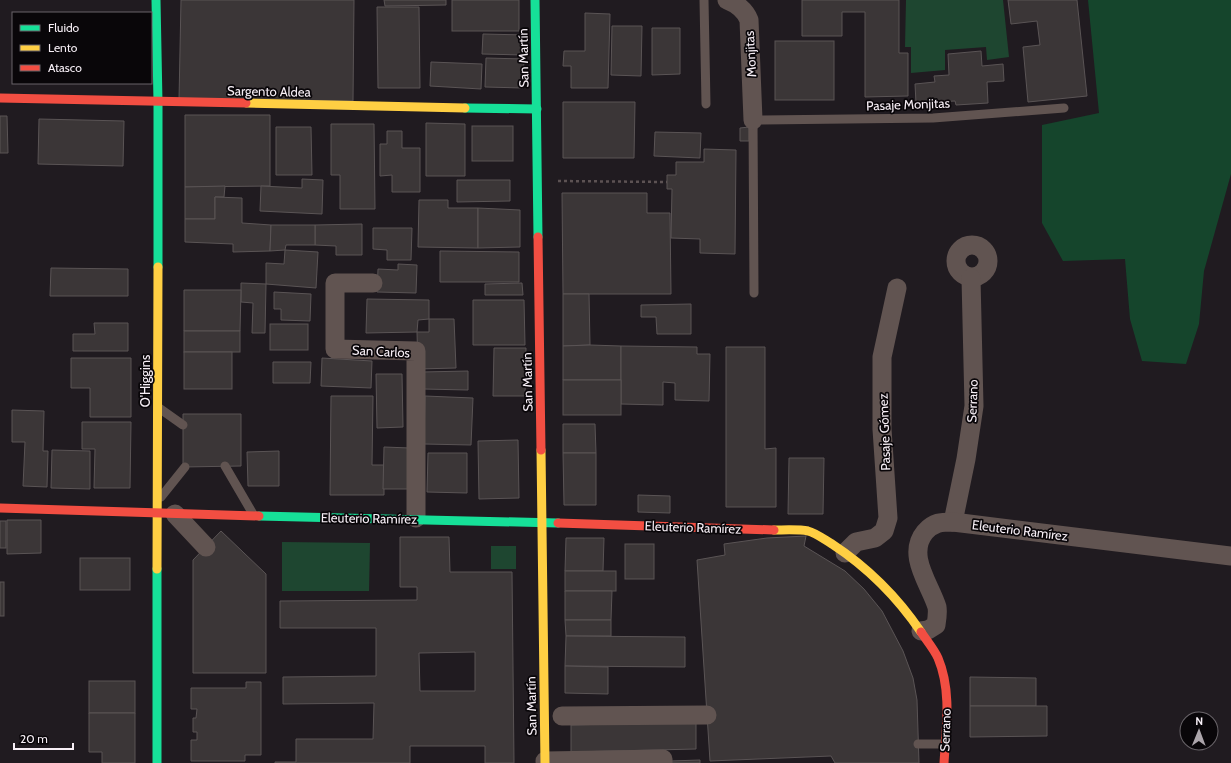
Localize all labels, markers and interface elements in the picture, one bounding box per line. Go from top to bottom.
legend [12,12,152,84]
text: Fluido [48,20,80,35]
street label: San Martín [514,28,532,88]
street label: Monjitas [741,30,760,78]
text: Lento [48,40,78,55]
text: Atasco [48,60,82,75]
street label: Sargento Aldea [227,82,312,100]
street label: Pasaje Monjitas [866,95,951,114]
street label: San Carlos [352,341,411,361]
street label: San Martín [518,352,536,412]
street label: O'Higgins [137,354,153,407]
street label: Serrano [963,379,981,423]
street label: Pasaje Gómez [875,393,894,471]
street label: Eleuterio Ramírez [321,509,417,527]
street label: Eleuterio Ramírez [971,516,1069,544]
street label: Eleuterio Ramírez [645,517,741,537]
street label: San Martín [522,676,540,736]
street label: Serrano [936,708,954,752]
north arrow [1179,711,1219,751]
text: N [1195,714,1203,728]
scale bar [14,725,73,751]
text: 20 m [20,731,48,746]

